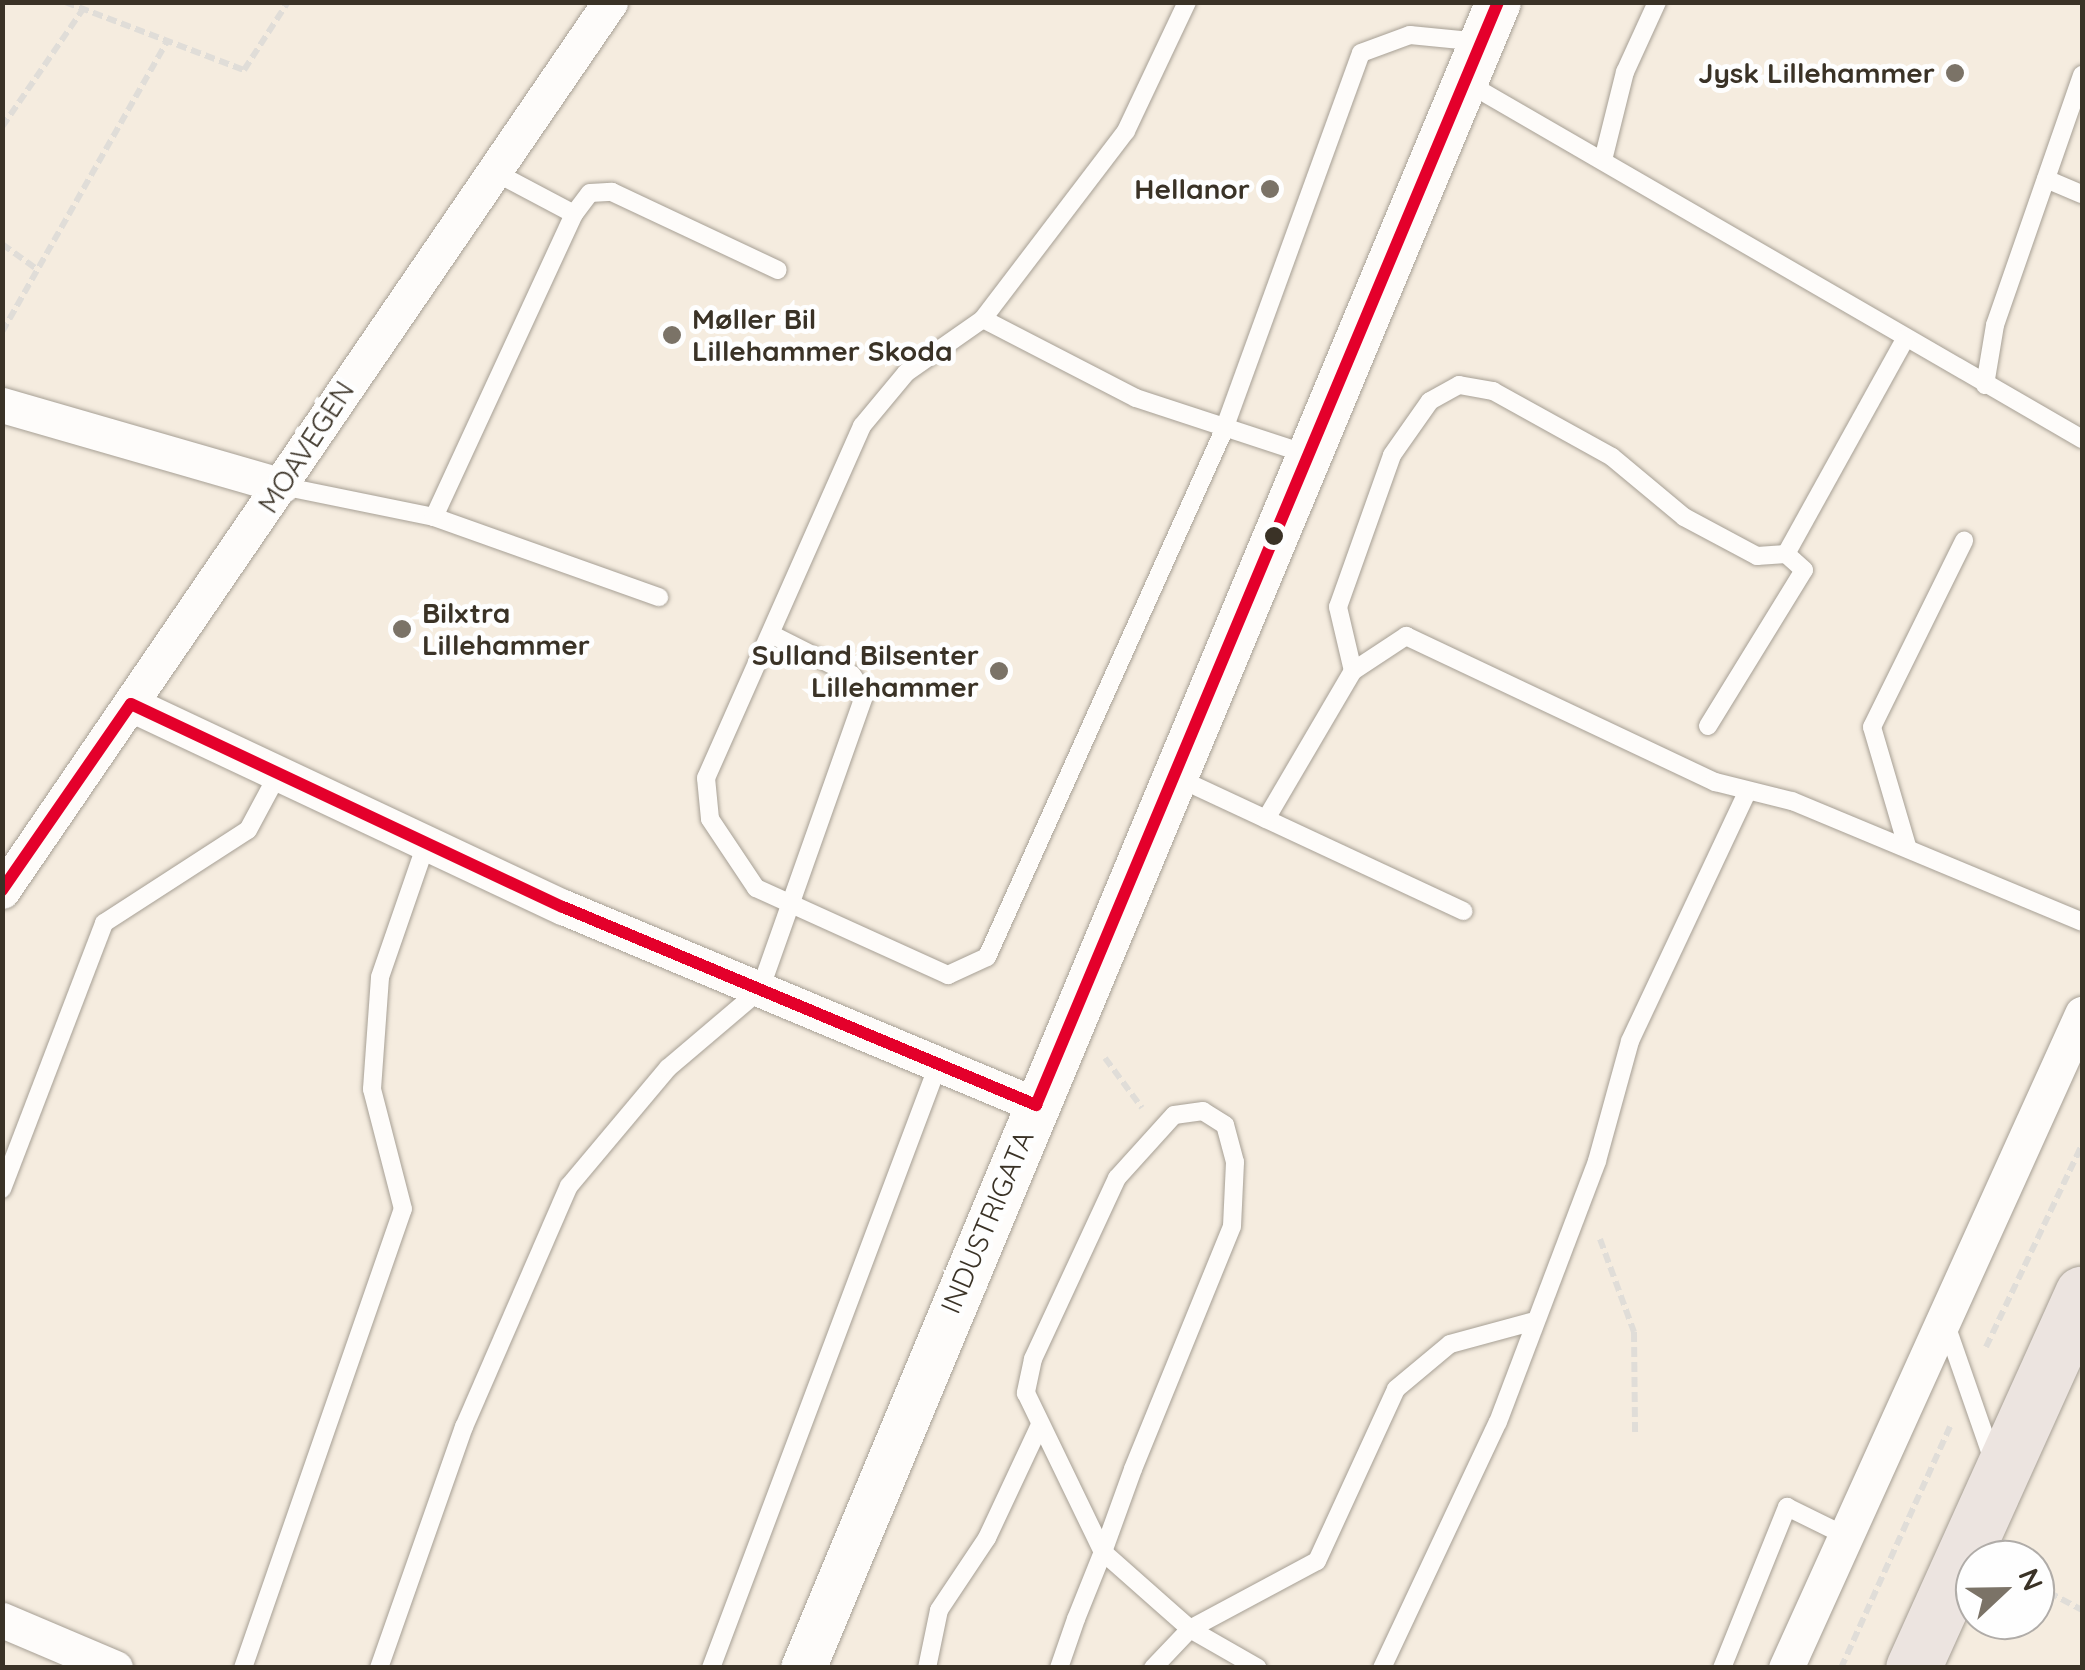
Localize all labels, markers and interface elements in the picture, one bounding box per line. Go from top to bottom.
place label: Jysk Lillehammer [1698,56,1935,90]
marker: Jysk Lillehammer [1944,62,1966,84]
place label: Hellanor [1134,172,1250,206]
marker: Hellanor [1259,178,1281,200]
place label: Møller Bil Lillehammer Skoda [692,302,953,368]
marker: Møller Bil Lillehammer Skoda [661,324,683,346]
street label: MOAVEGEN [251,375,361,519]
unlabelled marker [1264,526,1284,546]
place label: Bilxtra Lillehammer [422,596,590,662]
marker: Bilxtra Lillehammer [391,618,413,640]
place label: Sulland Bilsenter Lillehammer [752,638,979,704]
marker: Sulland Bilsenter Lillehammer [988,660,1010,682]
street label: INDUSTRIGATA [933,1125,1041,1319]
north arrow [1955,1540,2055,1640]
text: N [2011,1563,2052,1595]

